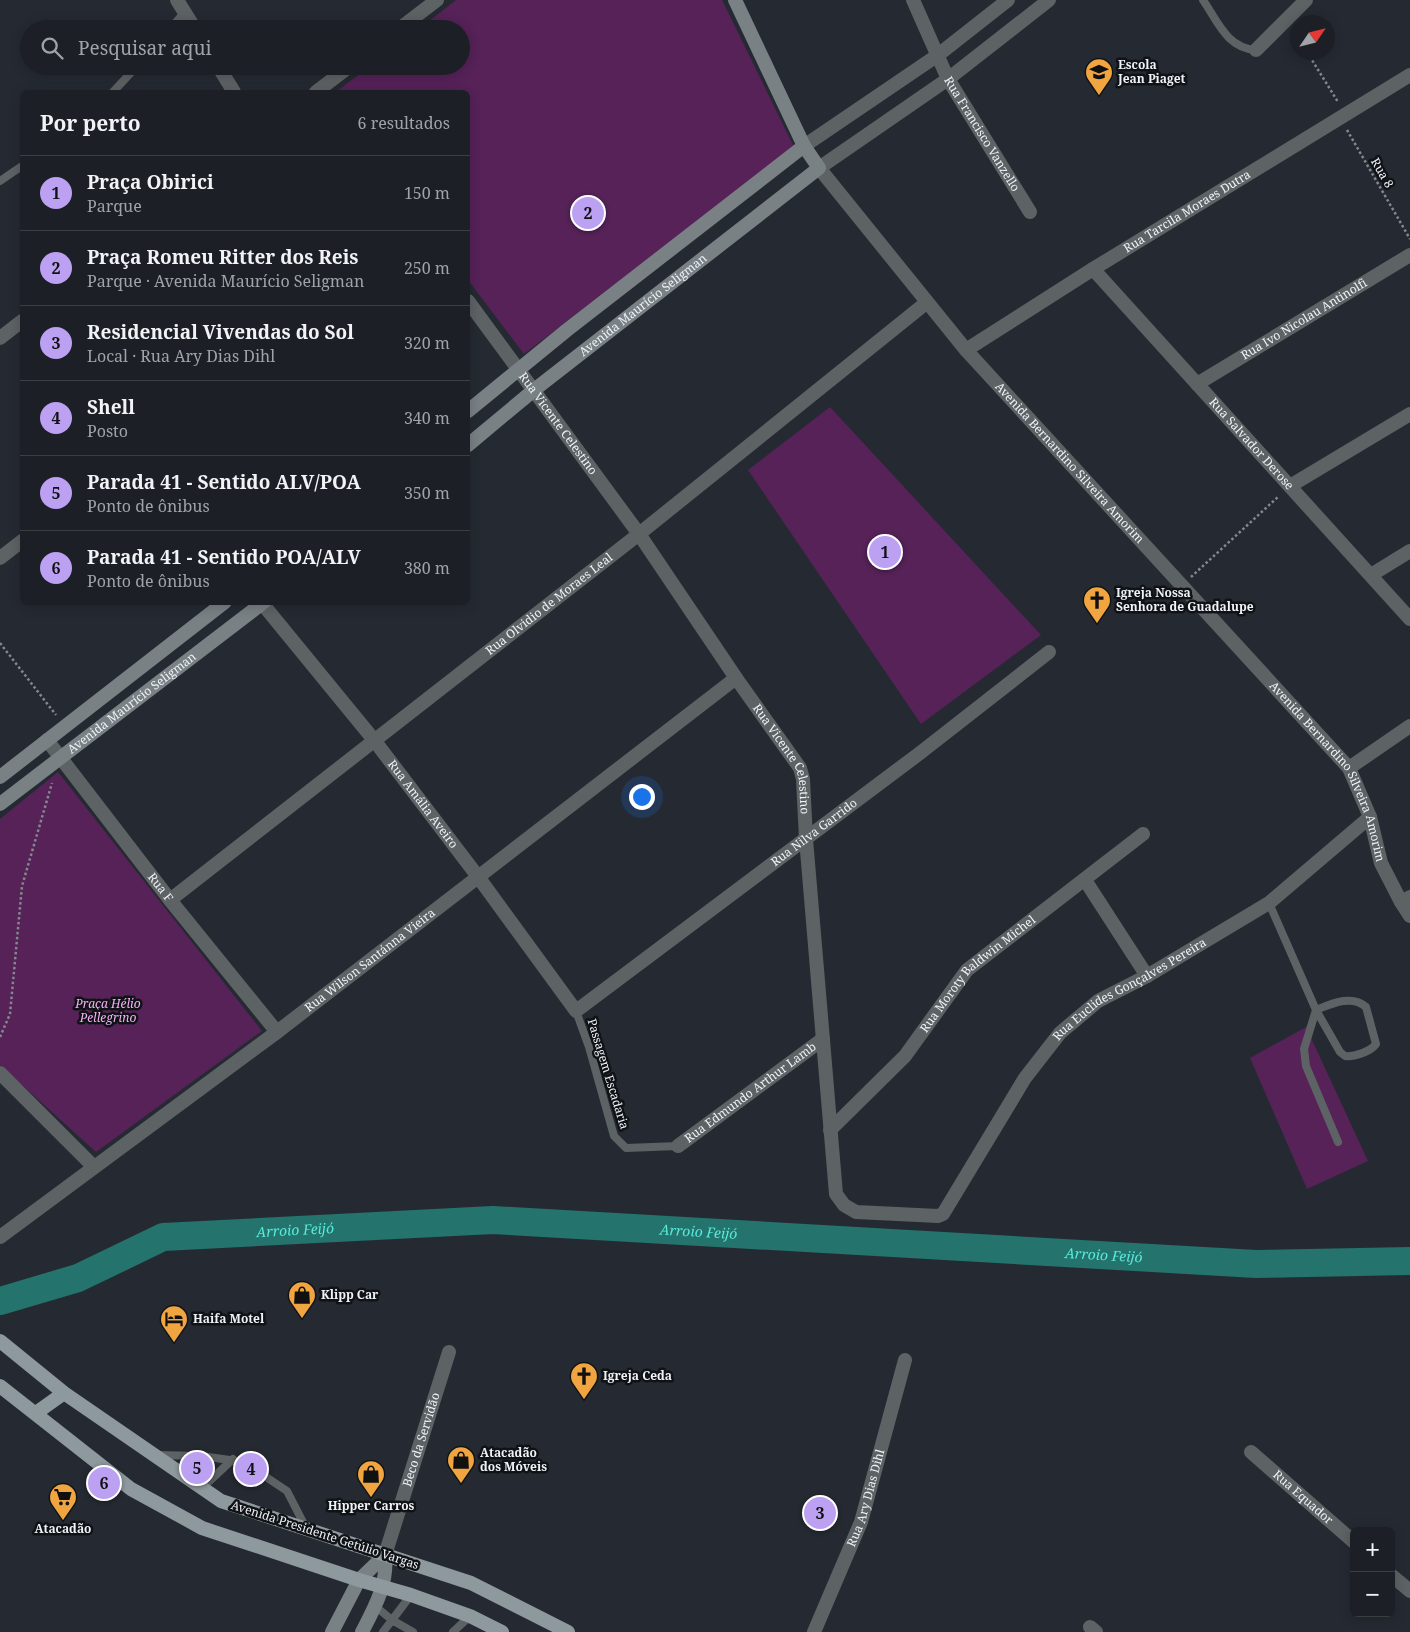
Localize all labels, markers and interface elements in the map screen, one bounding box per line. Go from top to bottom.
north arrow [1290,15,1335,60]
search box [20,20,470,75]
icon: search [38,34,66,62]
text: Pesquisar aqui [78,35,212,61]
place label: Escola Jean Piaget [1117,56,1186,87]
school or university icon: Escola Jean Piaget [1084,57,1114,96]
street label: Rua Francisco Vanzello [940,73,1024,195]
text: Por perto [40,109,141,137]
text: 6 resultados [358,112,450,134]
street label: Rua 8 [1367,155,1398,191]
street label: Rua Tarcila Moraes Dutra [1120,165,1254,256]
text: Praça Obirici [87,169,214,195]
text: 1 [51,182,61,204]
text: 150 m [404,182,450,204]
pin: 2 [572,194,604,232]
text: Parque [87,195,142,217]
text: Praça Romeu Ritter dos Reis [87,244,359,270]
street label: Avenida Maurício Seligman [575,249,710,360]
text: 2 [51,257,61,279]
text: 250 m [404,257,450,279]
text: Parque · Avenida Maurício Seligman [87,270,364,292]
street label: Rua Ivo Nicolau Antinolfi [1237,274,1370,364]
text: Residencial Vivendas do Sol [87,319,354,345]
text: 3 [51,332,61,354]
text: 320 m [404,332,450,354]
text: Local · Rua Ary Dias Dihl [87,345,275,367]
street label: Rua Vicente Celestino [515,368,602,478]
street label: Avenida Bernardino Silveira Amorim [991,378,1148,547]
text: Shell [87,394,135,420]
street label: Rua Salvador Derose [1206,394,1298,493]
text: 4 [51,407,61,429]
text: 340 m [404,407,450,429]
text: Posto [87,420,128,442]
text: Parada 41 - Sentido ALV/POA [87,469,361,495]
text: 5 [51,482,61,504]
text: 350 m [404,482,450,504]
text: Ponto de ônibus [87,495,210,517]
pin: 1 [869,533,901,571]
text: Parada 41 - Sentido POA/ALV [87,544,361,570]
street label: Rua Olvidio de Moraes Leal [482,549,616,659]
text: 6 [51,557,61,579]
text: 380 m [404,557,450,579]
text: Ponto de ônibus [87,570,210,592]
place label: Igreja Nossa Senhora de Guadalupe [1116,584,1254,615]
church icon: Igreja Nossa Senhora de Guadalupe [1082,585,1112,624]
street label: Avenida Maurício Seligman [64,648,200,757]
street label: Avenida Bernardino Silveira Amorim [1266,677,1389,863]
street label: Rua Vicente Celestino [749,700,814,815]
street label: Rua Amália Aveiro [384,756,462,852]
your location [629,784,655,810]
street label: Rua Nilva Garrido [767,794,860,870]
street label: Rua F [144,869,177,905]
street label: Rua Wilson Santánna Vieira [301,904,439,1016]
street label: Rua Moroty Baldwin Michel [916,911,1039,1036]
street label: Rua Euclides Gonçalves Pereira [1048,933,1209,1044]
park label: Praça Hélio Pellegrino [74,995,141,1026]
street label: Passagem Escadaria [584,1016,633,1131]
street label: Rua Edmundo Arthur Lamb [681,1038,819,1146]
water label: Arroio Feijó [255,1218,334,1241]
water label: Arroio Feijó [658,1220,738,1243]
water label: Arroio Feijó [1064,1243,1143,1266]
shop icon: Klipp Car [287,1280,317,1319]
place label: Klipp Car [321,1286,379,1303]
hotel icon: Haifa Motel [159,1304,189,1343]
place label: Haifa Motel [193,1310,265,1327]
church icon: Igreja Ceda [569,1361,599,1400]
place label: Igreja Ceda [603,1367,672,1384]
street label: Beco da Servidão [398,1390,444,1489]
place label: Atacadão dos Móveis [480,1444,547,1475]
shop icon: Atacadão dos Móveis [446,1445,476,1484]
street label: Rua Ary Dias Dihl [842,1447,888,1549]
pin: 5 [181,1449,213,1487]
pin: 4 [235,1450,267,1488]
shop icon: Hipper Carros [356,1459,386,1498]
pin: 6 [88,1464,120,1502]
street label: Rua Equador [1270,1466,1337,1528]
supermarket icon: Atacadão [48,1482,78,1521]
pin: 3 [804,1494,836,1532]
street label: Avenida Presidente Getúlio Vargas [229,1496,421,1573]
place label: Hipper Carros [328,1497,415,1514]
place label: Atacadão [35,1520,91,1537]
map controls [1350,1527,1395,1617]
button: + [1350,1527,1395,1572]
button: − [1350,1572,1395,1617]

